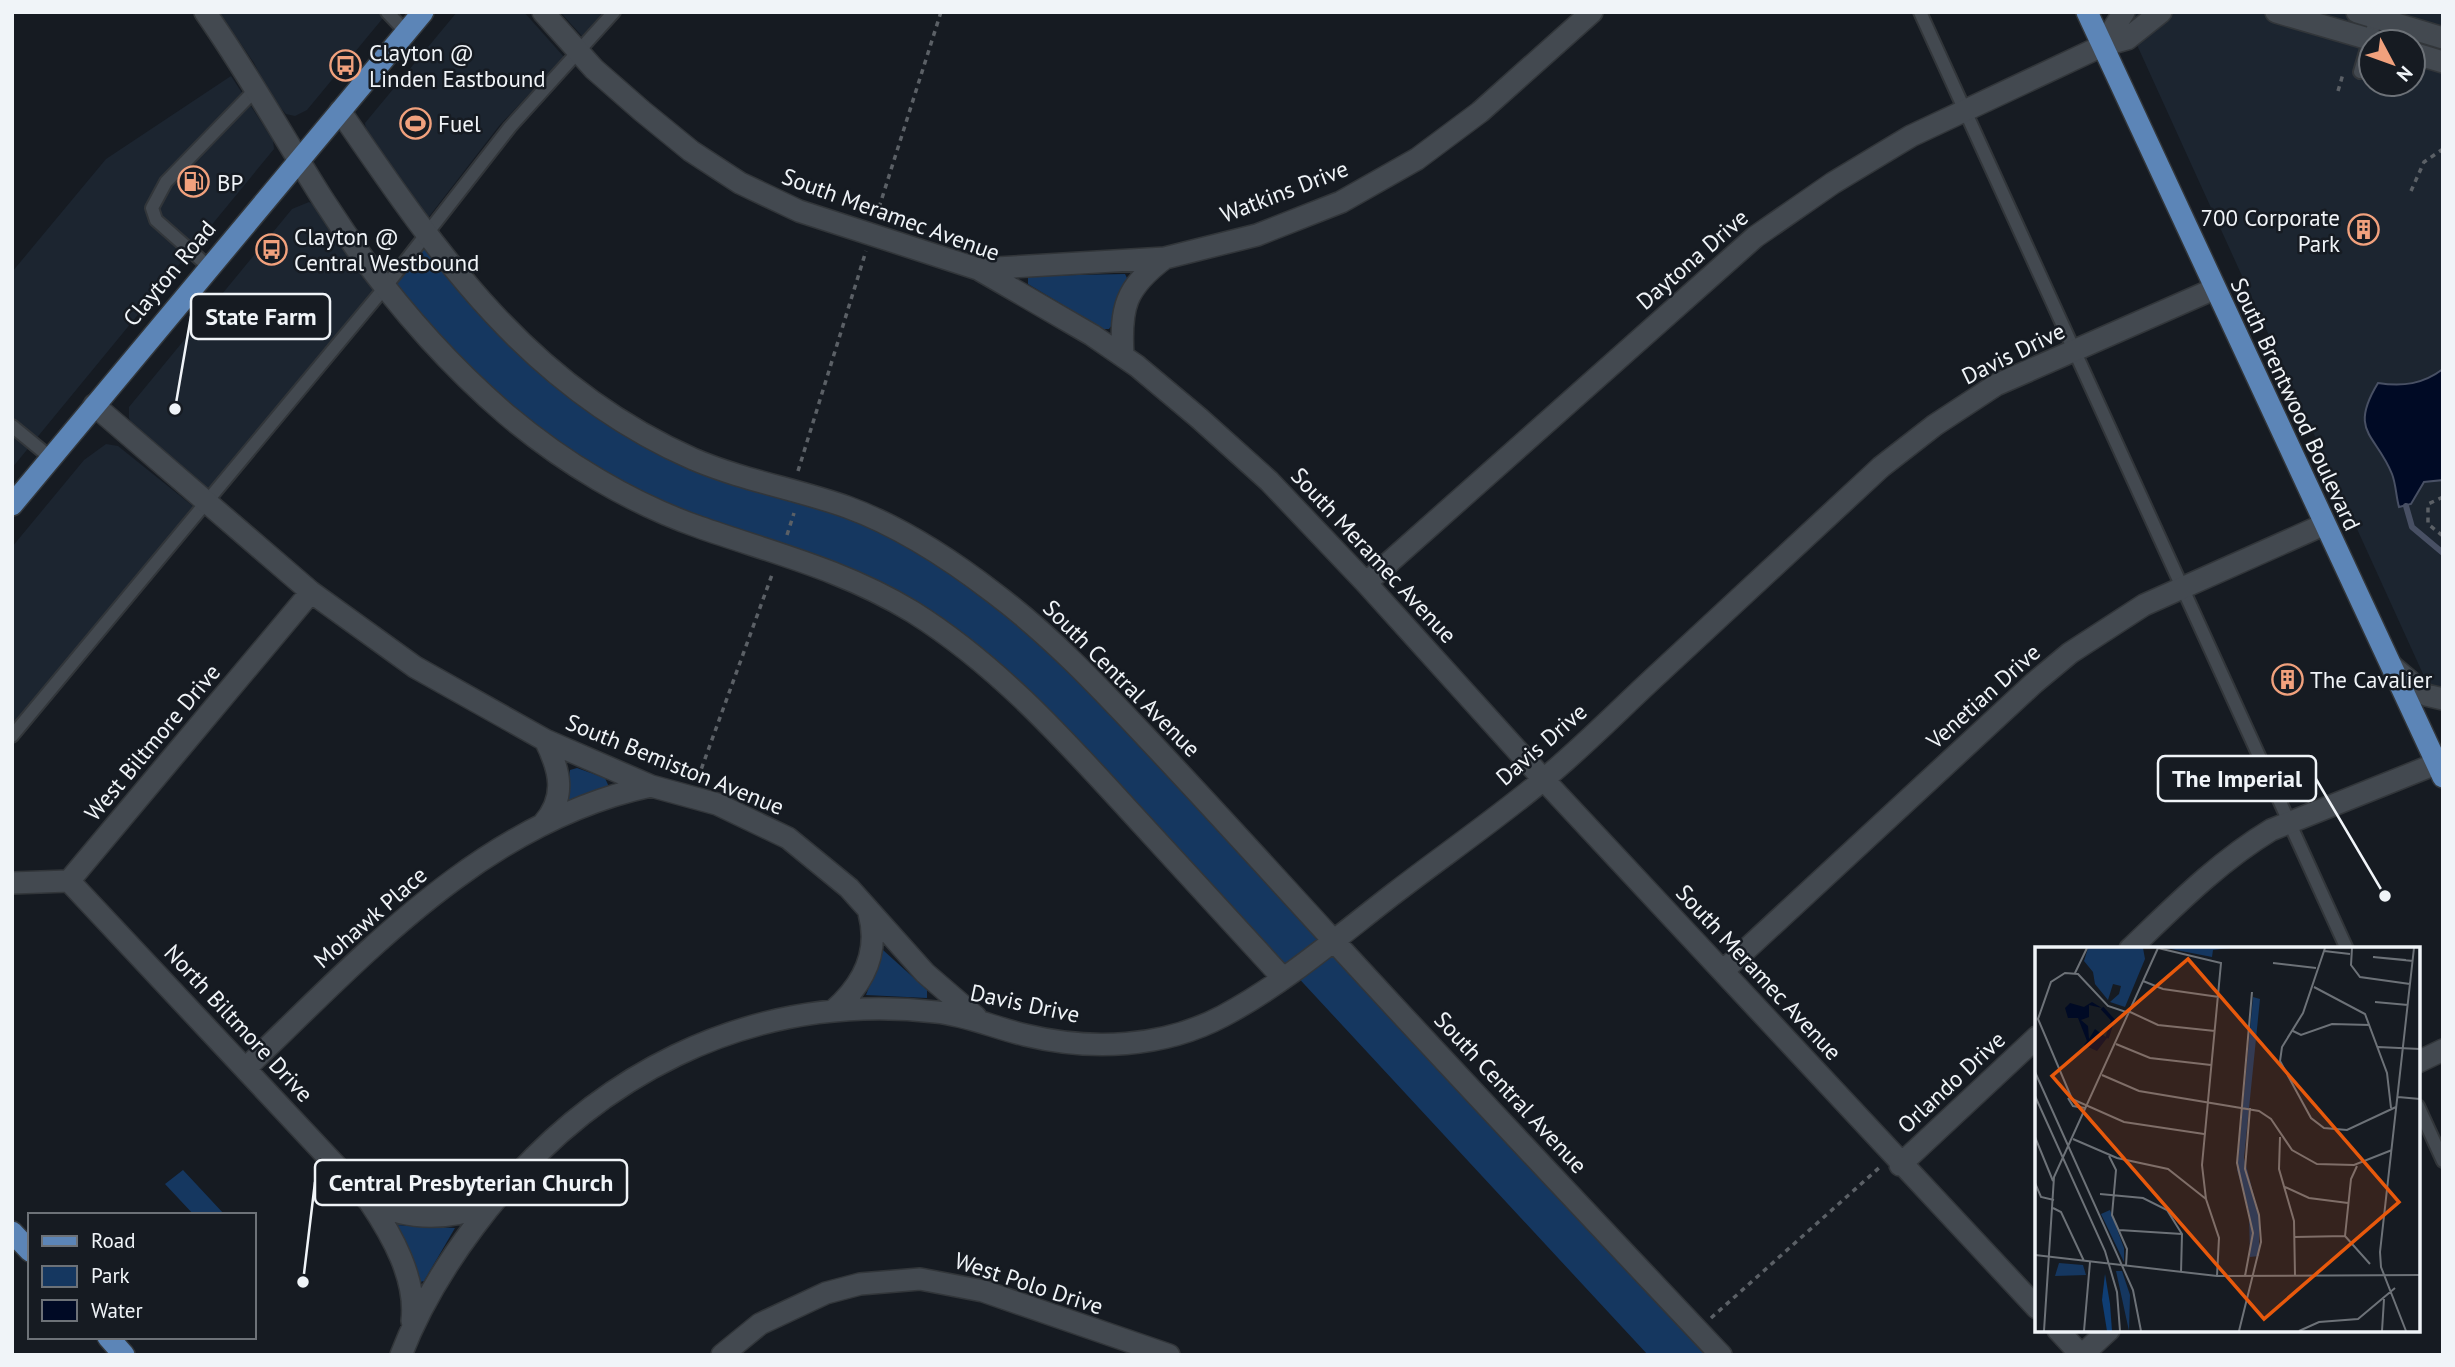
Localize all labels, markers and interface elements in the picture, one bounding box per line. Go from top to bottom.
north arrow [2357,28,2427,98]
place label: Clayton @ Linden Eastbound [369,38,546,93]
bus stop icon: Clayton @ Linden Eastbound [329,48,363,82]
text: N [2392,62,2418,87]
sports icon: Fuel [398,106,432,140]
place label: Fuel [438,109,481,138]
street label: Watkins Drive [1216,153,1352,229]
street label: South Meramec Avenue [778,161,1004,267]
fuel station icon: BP [177,165,211,199]
place label: BP [217,168,243,197]
street label: Daytona Drive [1630,203,1754,315]
place label: 700 Corporate Park [2201,203,2340,258]
building icon: 700 Corporate Park [2346,213,2380,247]
street label: Clayton Road [116,214,222,332]
place label: Clayton @ Central Westbound [294,222,479,277]
bus stop icon: Clayton @ Central Westbound [254,232,288,266]
street label: South Brentwood Boulevard [2225,273,2367,535]
callout: State Farm [191,294,330,339]
text: State Farm [205,301,317,332]
street label: Davis Drive [1957,316,2069,390]
street label: South Meramec Avenue [1285,461,1463,649]
street label: South Central Avenue [1037,593,1207,763]
street label: Venetian Drive [1919,637,2046,755]
street label: West Biltmore Drive [78,658,226,826]
building icon: The Cavalier [2270,662,2304,696]
place label: The Cavalier [2310,665,2432,694]
street label: Davis Drive [1490,697,1592,791]
street label: South Bemiston Avenue [562,707,788,821]
callout: The Imperial [2158,756,2316,801]
text: The Imperial [2172,763,2303,794]
street label: Mohawk Place [308,860,432,974]
street label: South Meramec Avenue [1670,878,1848,1066]
street label: North Biltmore Drive [158,938,320,1108]
inset map [2035,947,2420,1332]
street label: Davis Drive [968,977,1082,1029]
street label: South Central Avenue [1428,1005,1594,1179]
street label: Orlando Drive [1891,1025,2011,1139]
callout: Central Presbyterian Church [315,1160,627,1205]
text: Central Presbyterian Church [329,1167,613,1198]
legend [28,1213,256,1339]
text: Road [91,1227,135,1254]
street label: West Polo Drive [951,1245,1107,1321]
text: Park [91,1262,130,1289]
text: Water [91,1297,143,1324]

